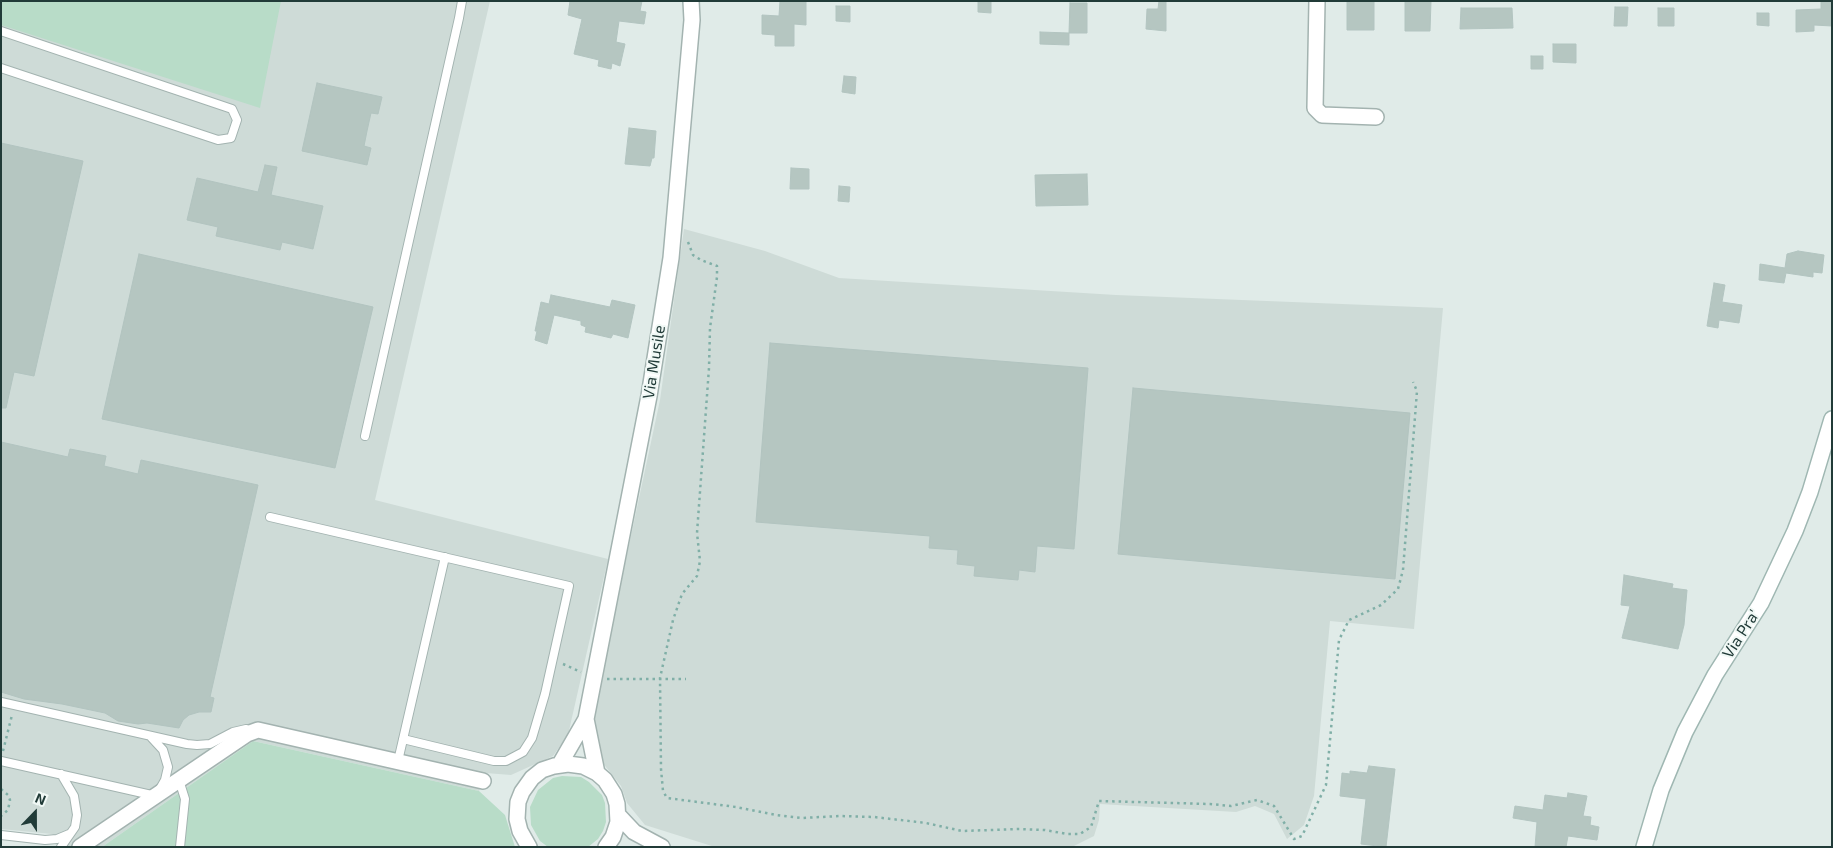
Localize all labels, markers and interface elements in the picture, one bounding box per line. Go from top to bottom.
street label: Via Musile [639,324,669,400]
street label: Via Pra' [1718,606,1764,662]
north arrow [10,788,60,838]
text: N [33,789,49,808]

